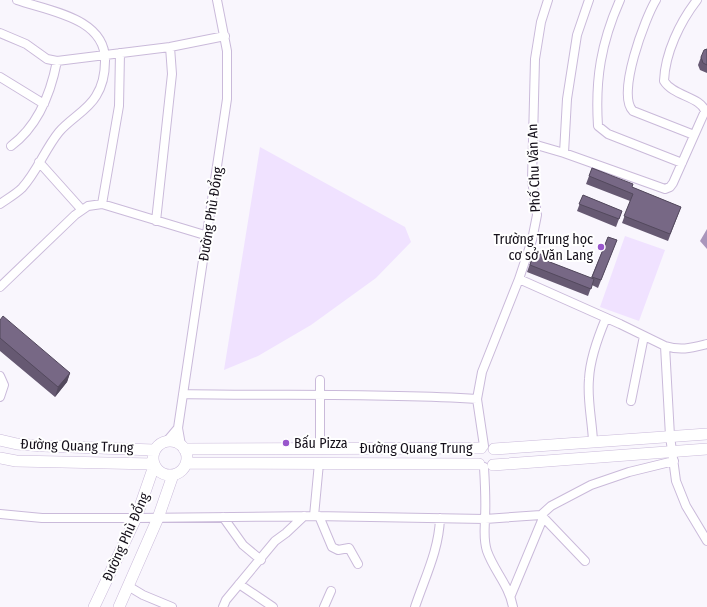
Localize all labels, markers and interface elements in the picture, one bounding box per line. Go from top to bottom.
street label: Phố Chu Văn An [523,123,544,213]
street label: Đường Phù Đổng [194,165,227,262]
place label: Trường Trung học cơ sở Văn Lang [494,231,593,264]
marker: Trường Trung học cơ sở Văn Lang [596,242,606,252]
place label: Bấu Pizza [294,434,348,452]
street label: Đường Quang Trung [20,436,134,456]
marker: Bấu Pizza [281,438,291,448]
street label: Đường Quang Trung [359,440,473,457]
street label: Đường Phù Đổng [98,489,153,584]

